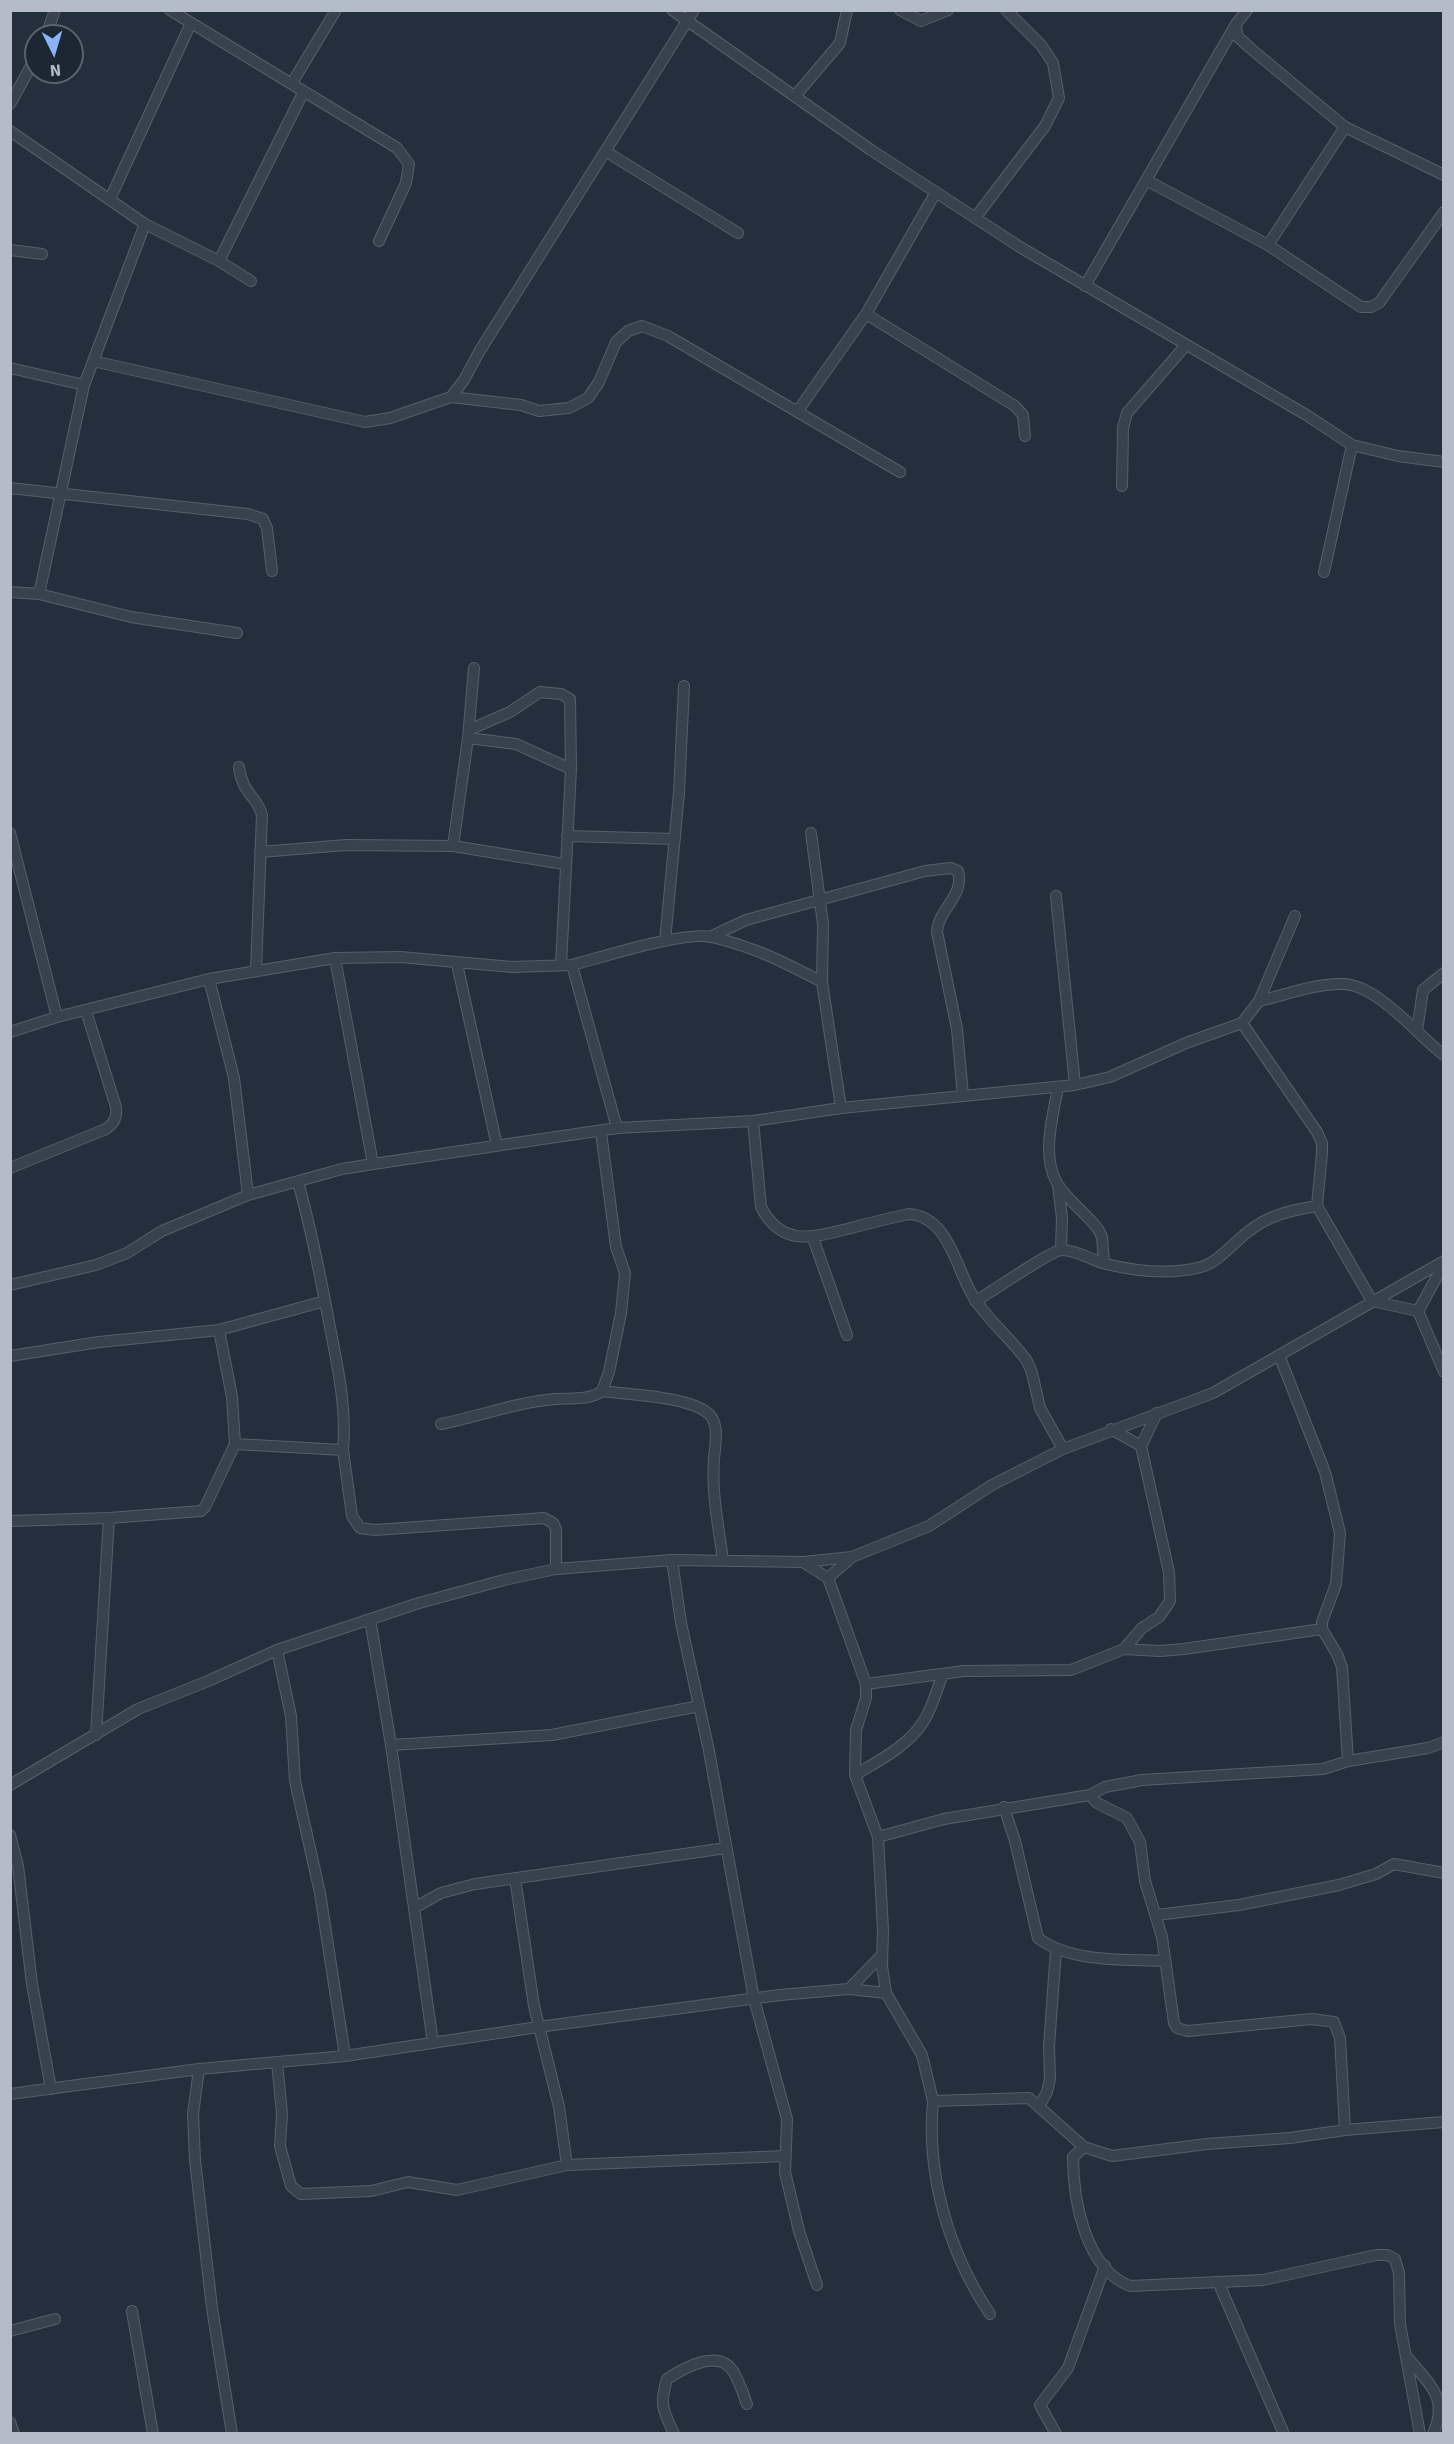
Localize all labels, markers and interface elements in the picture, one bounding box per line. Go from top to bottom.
north arrow [24,24,84,84]
text: N [49,59,62,80]

